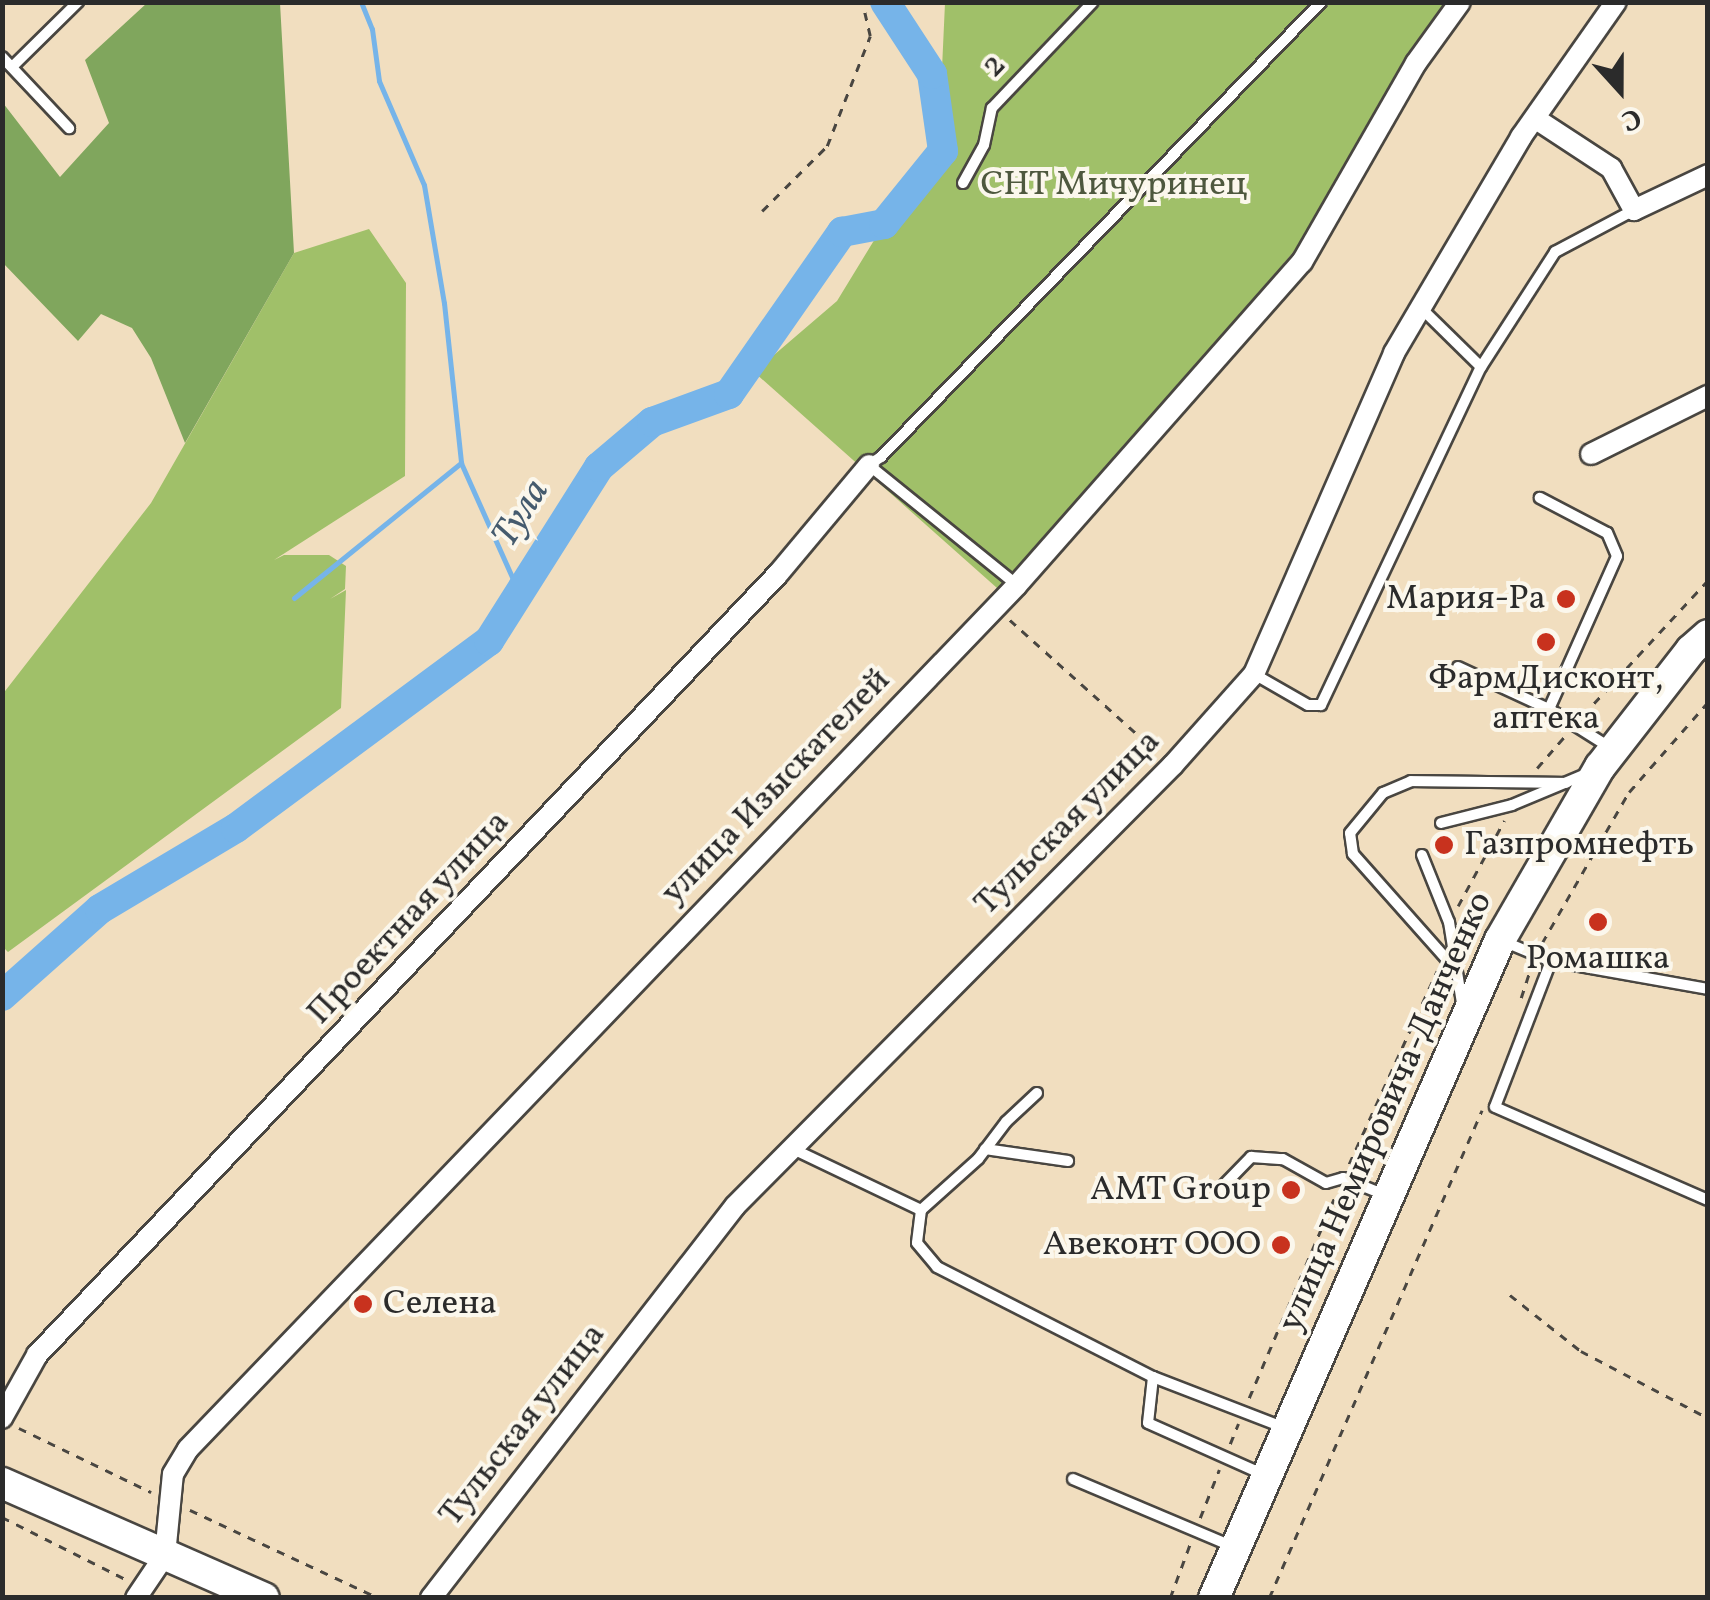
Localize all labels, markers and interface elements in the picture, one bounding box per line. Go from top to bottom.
north arrow [1570,40,1670,140]
street label: 2 [972,45,1016,87]
text: С [1616,97,1646,140]
park label: СНТ Мичуринец [980,164,1248,206]
water label: Тула [484,472,560,556]
place label: Мария-Ра [1386,578,1546,620]
marker: Мария-Ра [1555,588,1577,610]
marker: ФармДисконт, аптека [1535,631,1557,653]
place label: ФармДисконт, аптека [1429,658,1663,740]
street label: улица Изыскателей [653,660,899,914]
street label: Тульская улица [966,721,1170,925]
street label: Проектная улица [299,802,519,1034]
place label: Газпромнефть [1464,824,1694,866]
marker: Газпромнефть [1433,834,1455,856]
street label: улица Немировича-Данченко [1270,886,1502,1338]
marker: Ромашка [1587,911,1609,933]
place label: Ромашка [1526,938,1670,980]
place label: АМТ Group [1089,1169,1271,1211]
marker: АМТ Group [1280,1179,1302,1201]
place label: Авеконт ООО [1043,1224,1261,1266]
marker: Авеконт ООО [1270,1234,1292,1256]
place label: Селена [383,1283,497,1325]
marker: Селена [352,1293,374,1315]
street label: Тульская улица [430,1315,616,1535]

